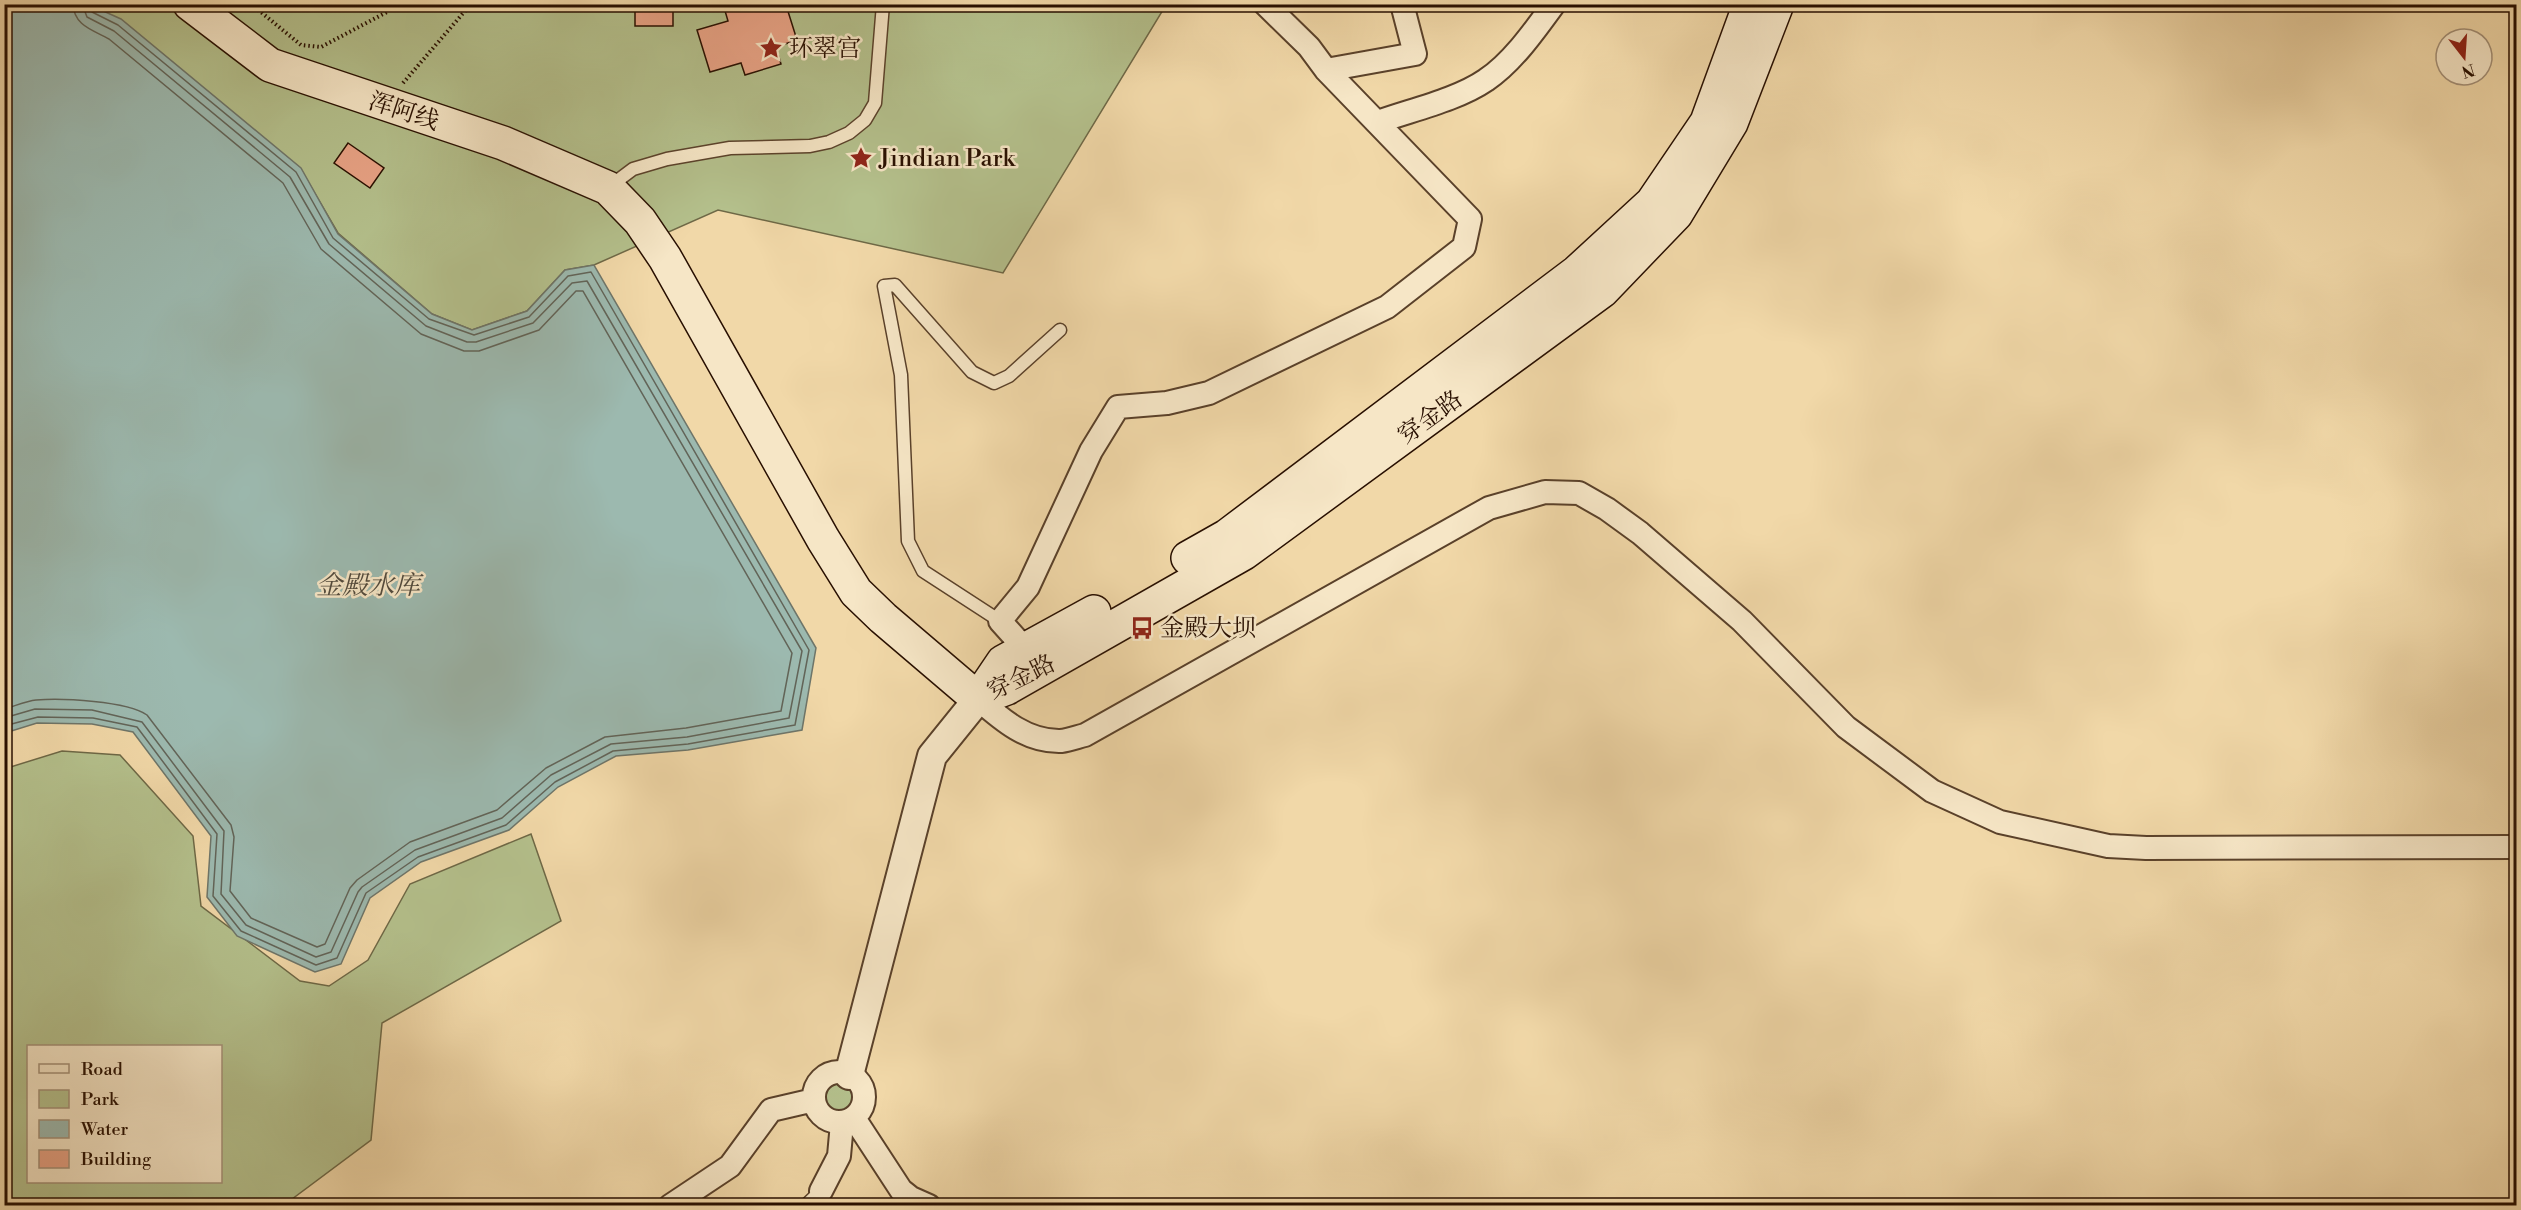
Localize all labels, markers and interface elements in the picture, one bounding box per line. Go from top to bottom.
north arrow [2434,27,2494,87]
place label: 环翠宫 [789,34,861,64]
place icon: 环翠宫 [758,35,784,61]
text: N [2459,59,2477,82]
street label: 浑阿线 [365,87,443,137]
place label: Jindian Park [878,144,1017,174]
place icon: Jindian Park [848,145,874,171]
street label: 穿金路 [1393,385,1469,451]
water label: 金殿水库 [316,570,424,602]
place label: 金殿大坝 [1160,614,1256,644]
bus stop icon: 金殿大坝 [1129,615,1155,641]
street label: 穿金路 [983,649,1060,707]
legend [27,1045,222,1183]
text: Road [81,1058,124,1081]
text: Park [81,1088,120,1111]
text: Water [80,1118,129,1141]
text: Building [80,1148,152,1171]

